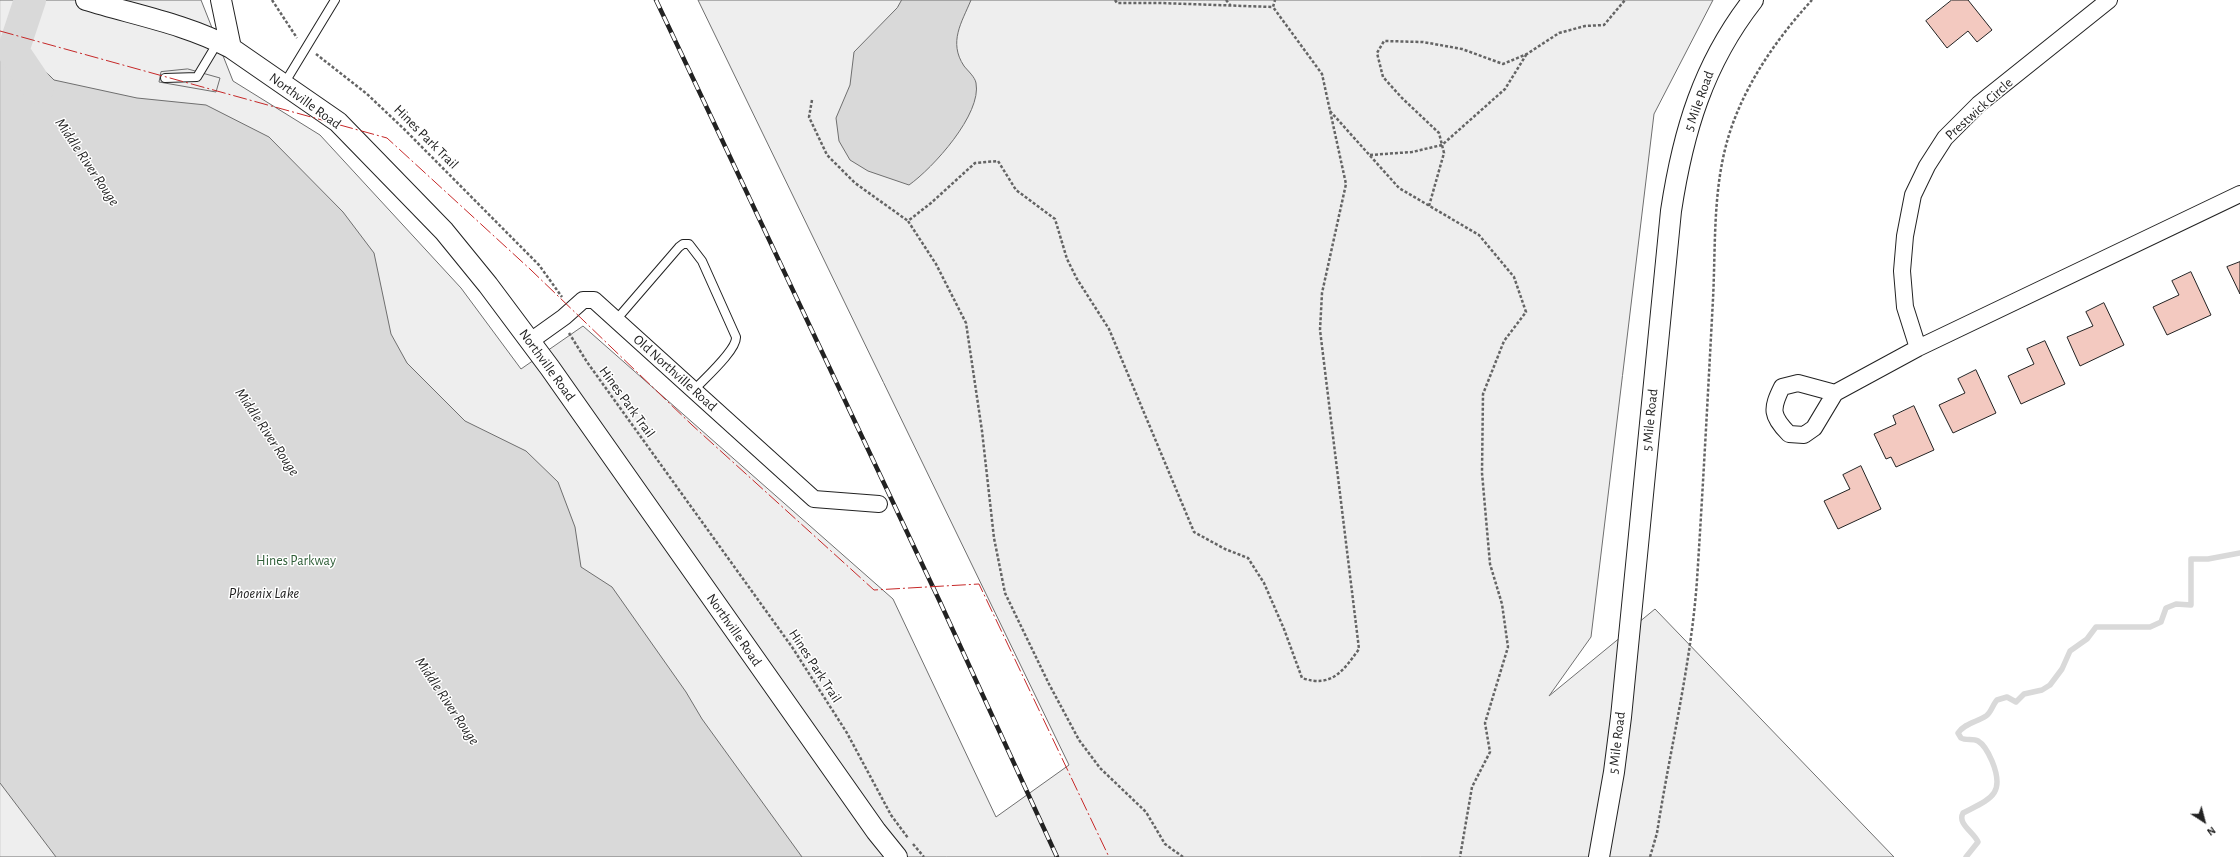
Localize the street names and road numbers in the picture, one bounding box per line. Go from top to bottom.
street label: Northville Road [266,69,344,133]
street label: 5 Mile Road [1680,69,1718,133]
street label: Prestwick Circle [1942,74,2016,144]
street label: Hines Park Trail [390,101,462,173]
street label: Northville Road [515,326,579,404]
street label: Old Northville Road [630,331,720,415]
street label: Hines Park Trail [595,363,659,441]
street label: 5 Mile Road [1638,388,1662,452]
street label: Northville Road [703,590,765,670]
street label: Hines Park Trail [785,626,845,706]
street label: 5 Mile Road [1605,711,1629,775]

